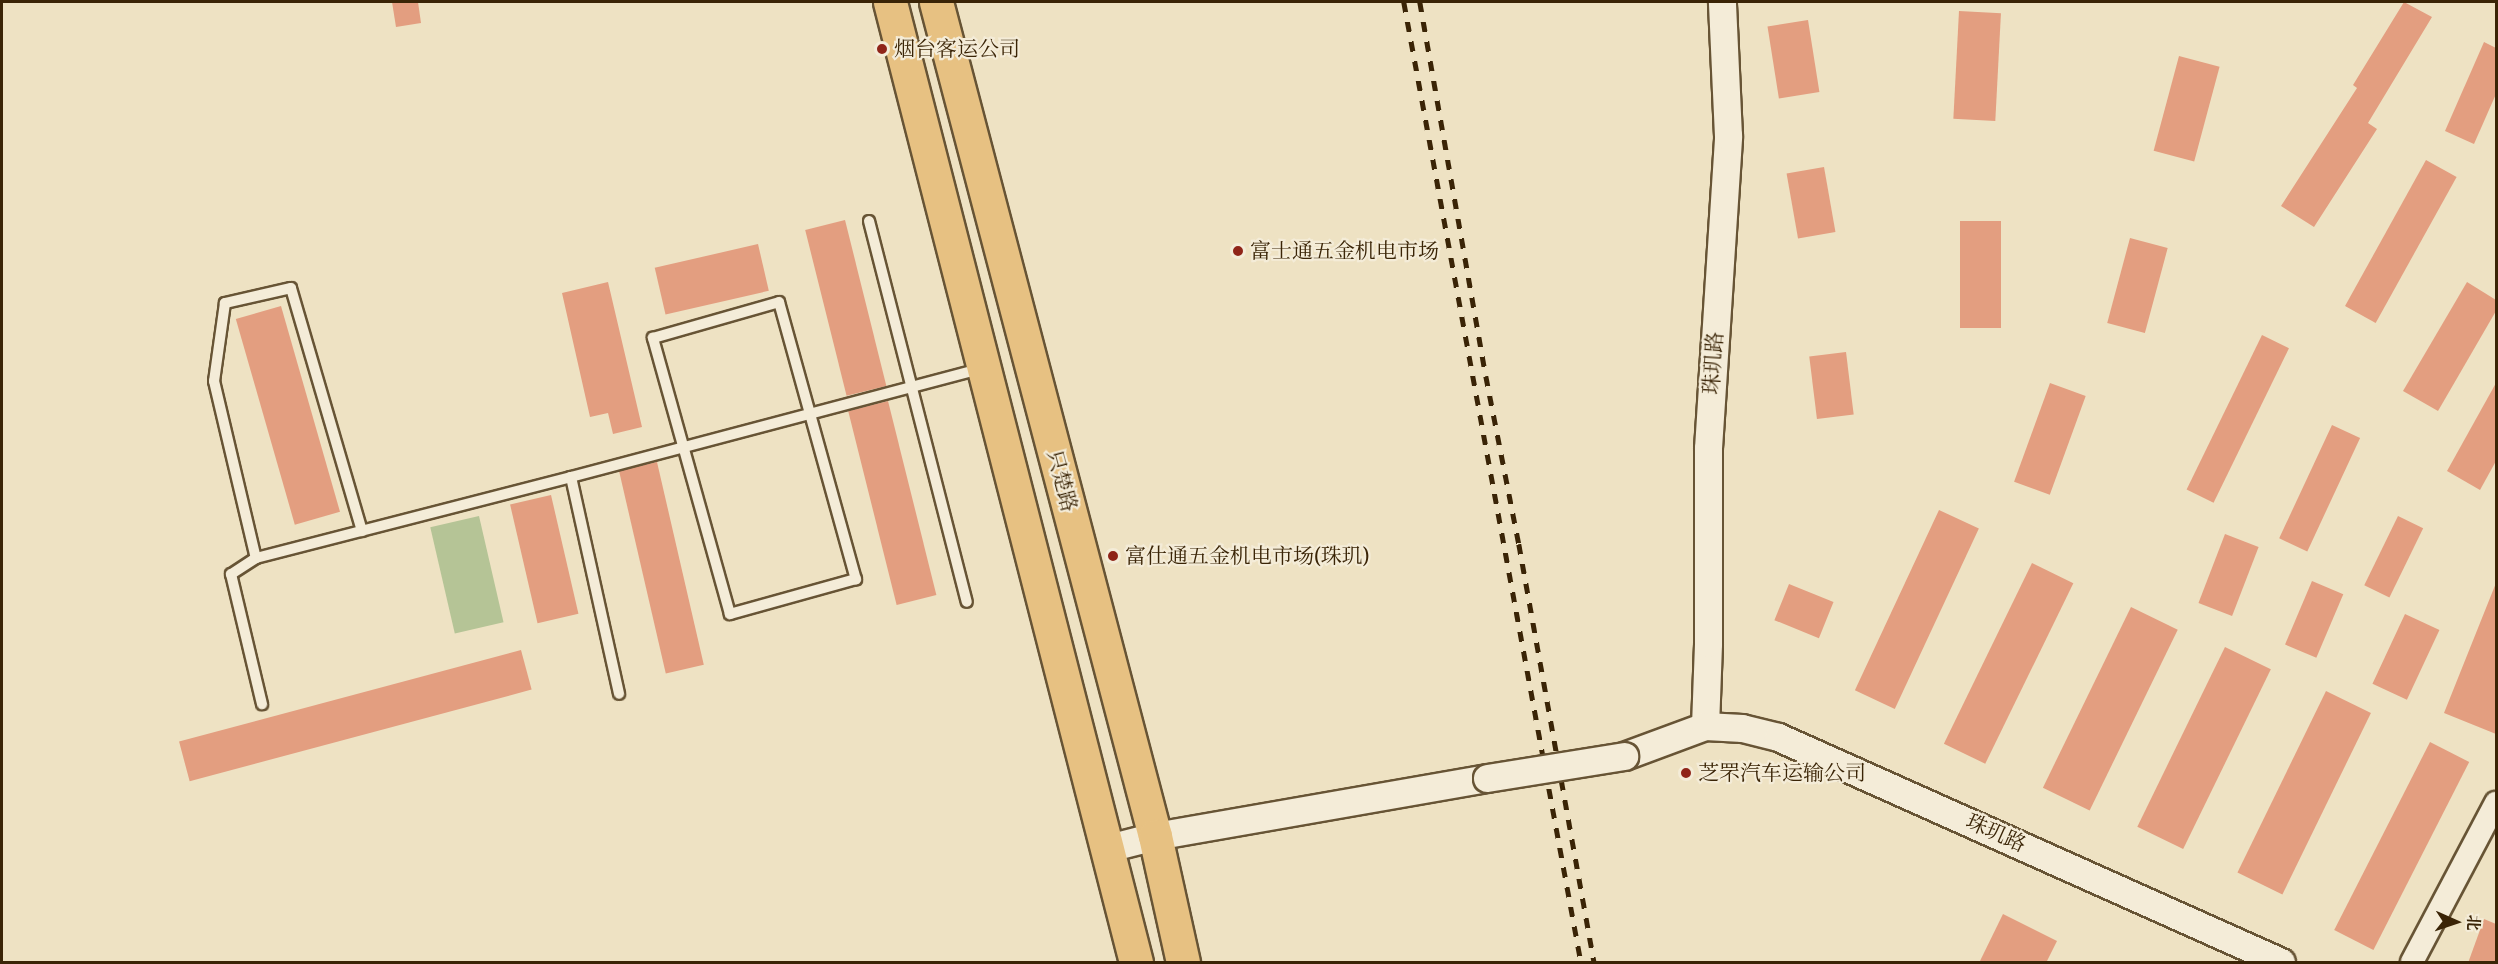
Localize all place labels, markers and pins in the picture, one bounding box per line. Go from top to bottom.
place label: 烟台客运公司 [894,36,1020,62]
marker: 烟台客运公司 [875,42,889,56]
place label: 富士通五金机电市场 [1250,238,1439,264]
marker: 富士通五金机电市场 [1231,244,1245,258]
place label: 富仕通五金机电市场(珠玑) [1125,543,1370,569]
marker: 富仕通五金机电市场(珠玑) [1106,549,1120,563]
place label: 芝罘汽车运输公司 [1698,760,1866,786]
marker: 芝罘汽车运输公司 [1679,766,1693,780]

